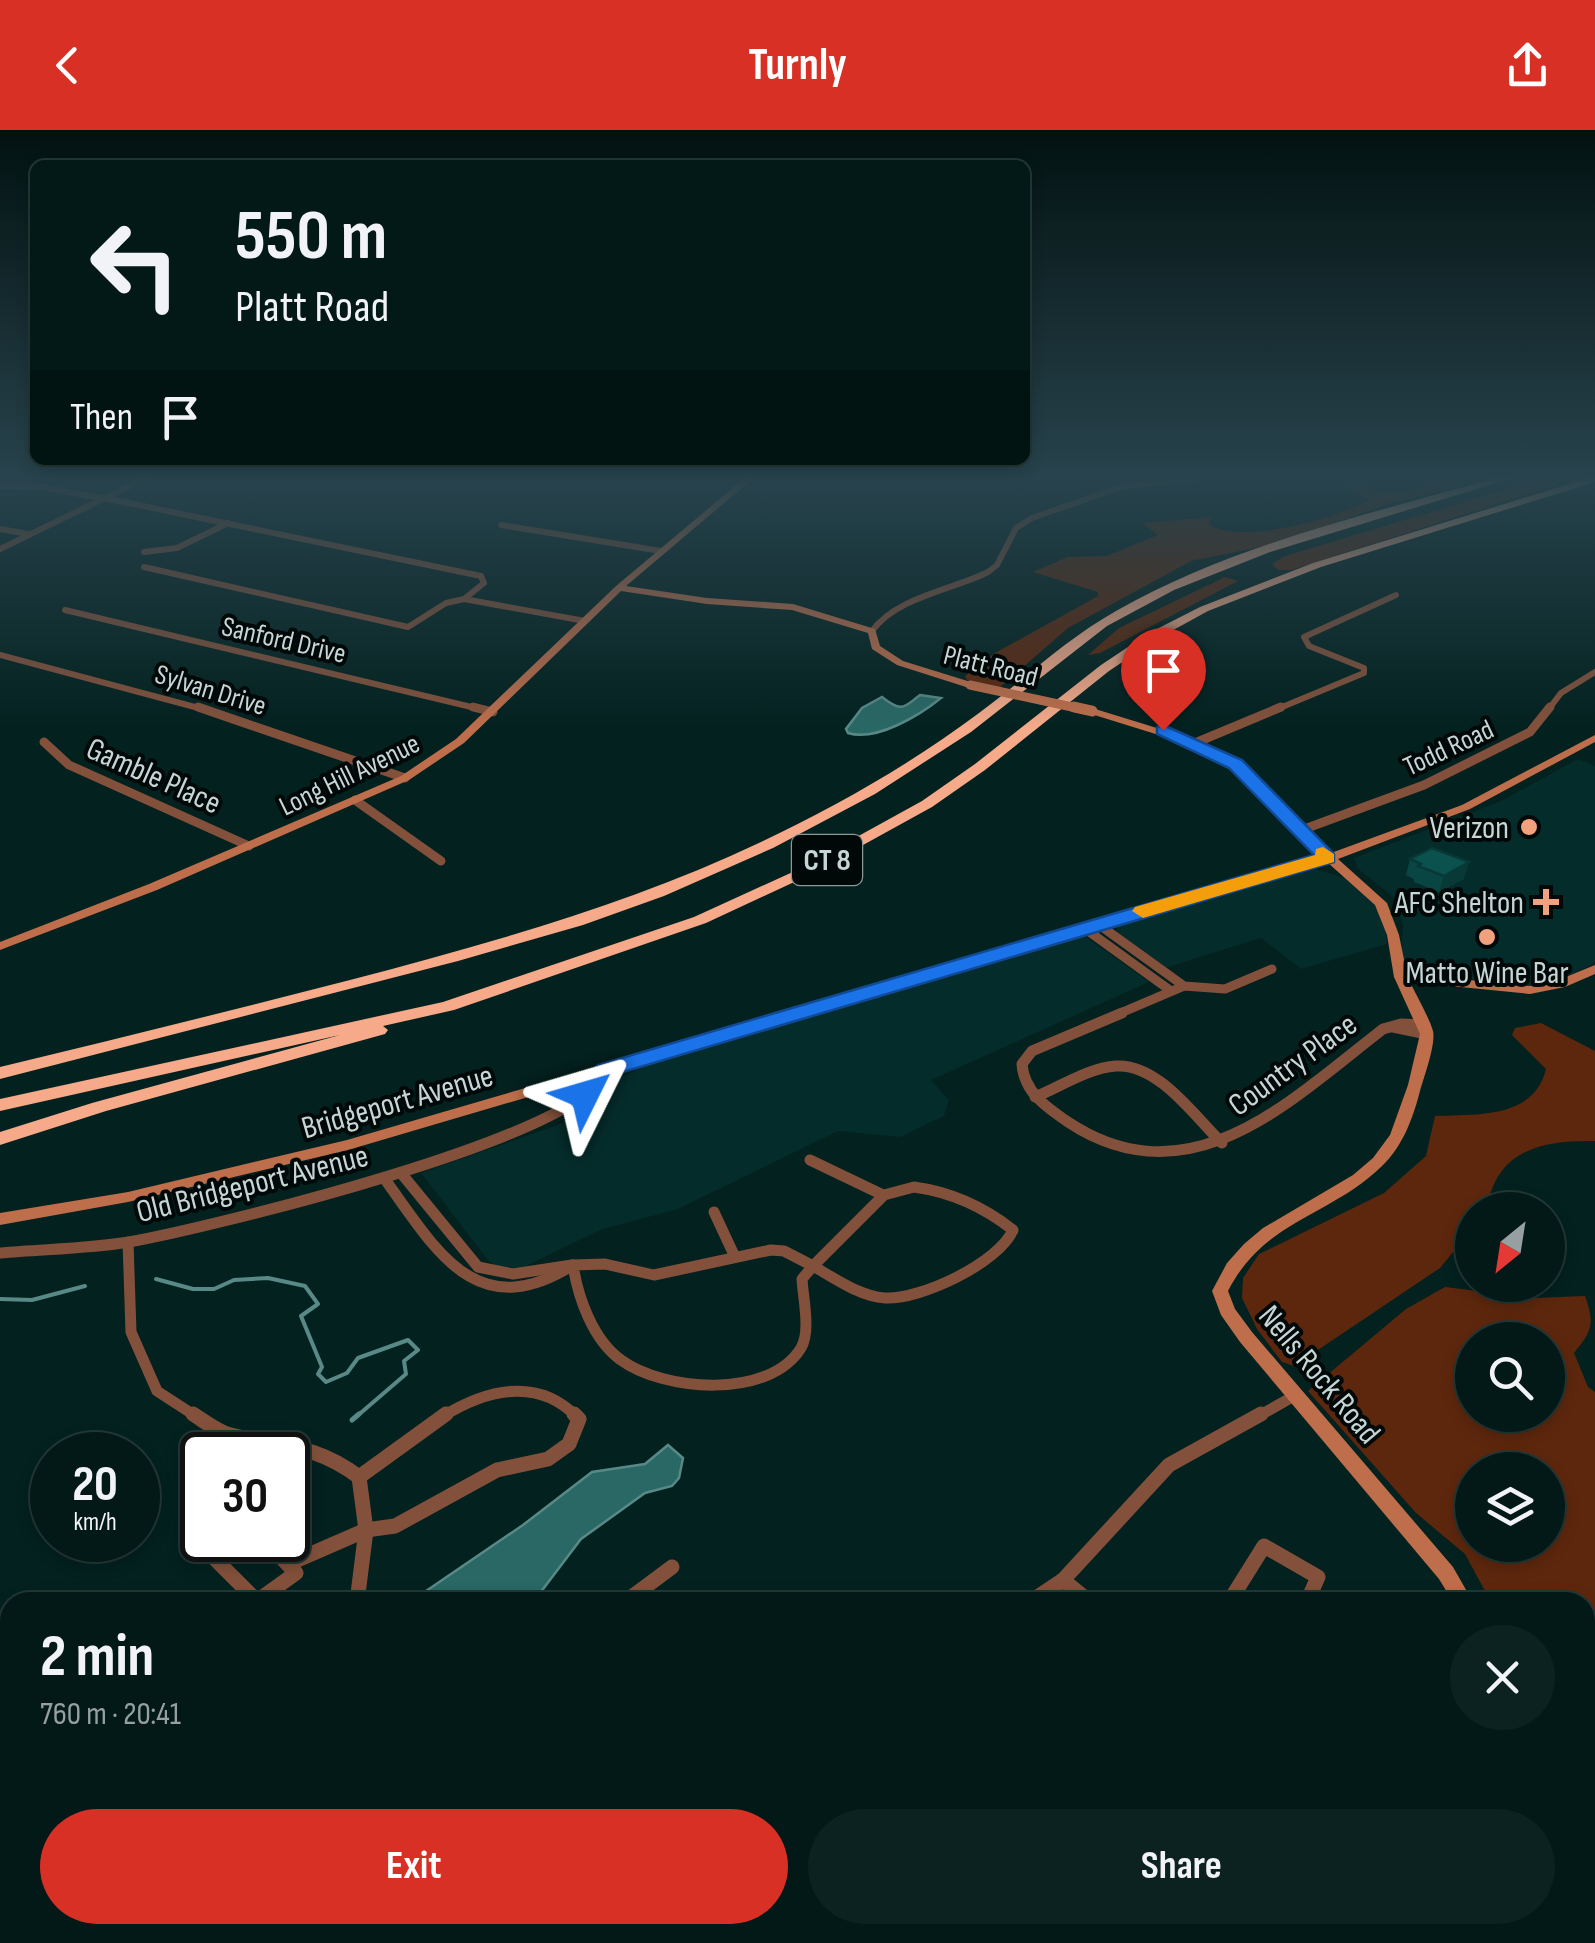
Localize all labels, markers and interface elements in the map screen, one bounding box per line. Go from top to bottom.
icon: back [40,38,95,93]
text: Turnly [748,38,847,93]
icon: share [1500,38,1555,93]
text: 550 m [235,195,387,279]
icon: left [70,200,200,330]
text: Platt Road [235,280,389,335]
icon: arrive [153,390,208,445]
text: Then [70,395,133,440]
street label: Sanford Drive [218,610,349,671]
pin [1121,628,1206,731]
street label: Platt Road [940,639,1041,694]
icon: arrive [1136,643,1191,698]
street label: Sylvan Drive [151,658,270,723]
street label: Todd Road [1398,713,1499,784]
street label: Long Hill Avenue [274,727,425,824]
street label: Gamble Place [80,729,227,823]
place label: Verizon [1430,809,1509,848]
marker: Verizon [1518,816,1540,838]
road number: CT 8 [792,835,862,885]
place label: AFC Shelton [1394,884,1524,923]
marker: AFC Shelton [1533,889,1559,915]
marker: Matto Wine Bar [1476,926,1498,948]
place label: Matto Wine Bar [1405,954,1569,993]
street label: Country Place [1221,1005,1365,1125]
position arrow [533,1043,637,1147]
street label: Bridgeport Avenue [297,1056,498,1148]
street label: Old Bridgeport Avenue [132,1137,372,1232]
north arrow [1455,1192,1565,1302]
map controls [1455,1192,1565,1562]
street label: Nells Rock Road [1250,1298,1388,1452]
button: search [1455,1322,1565,1432]
speed limit sign: 30 [180,1432,310,1562]
button: layers [1455,1452,1565,1562]
text: 20 [72,1455,118,1515]
text: km/h [73,1507,117,1538]
text: 2 min [40,1621,154,1693]
button: close [1450,1625,1555,1730]
text: 760 m · 20:41 [40,1695,181,1734]
button: Exit [40,1809,788,1924]
button: Share [808,1809,1555,1924]

